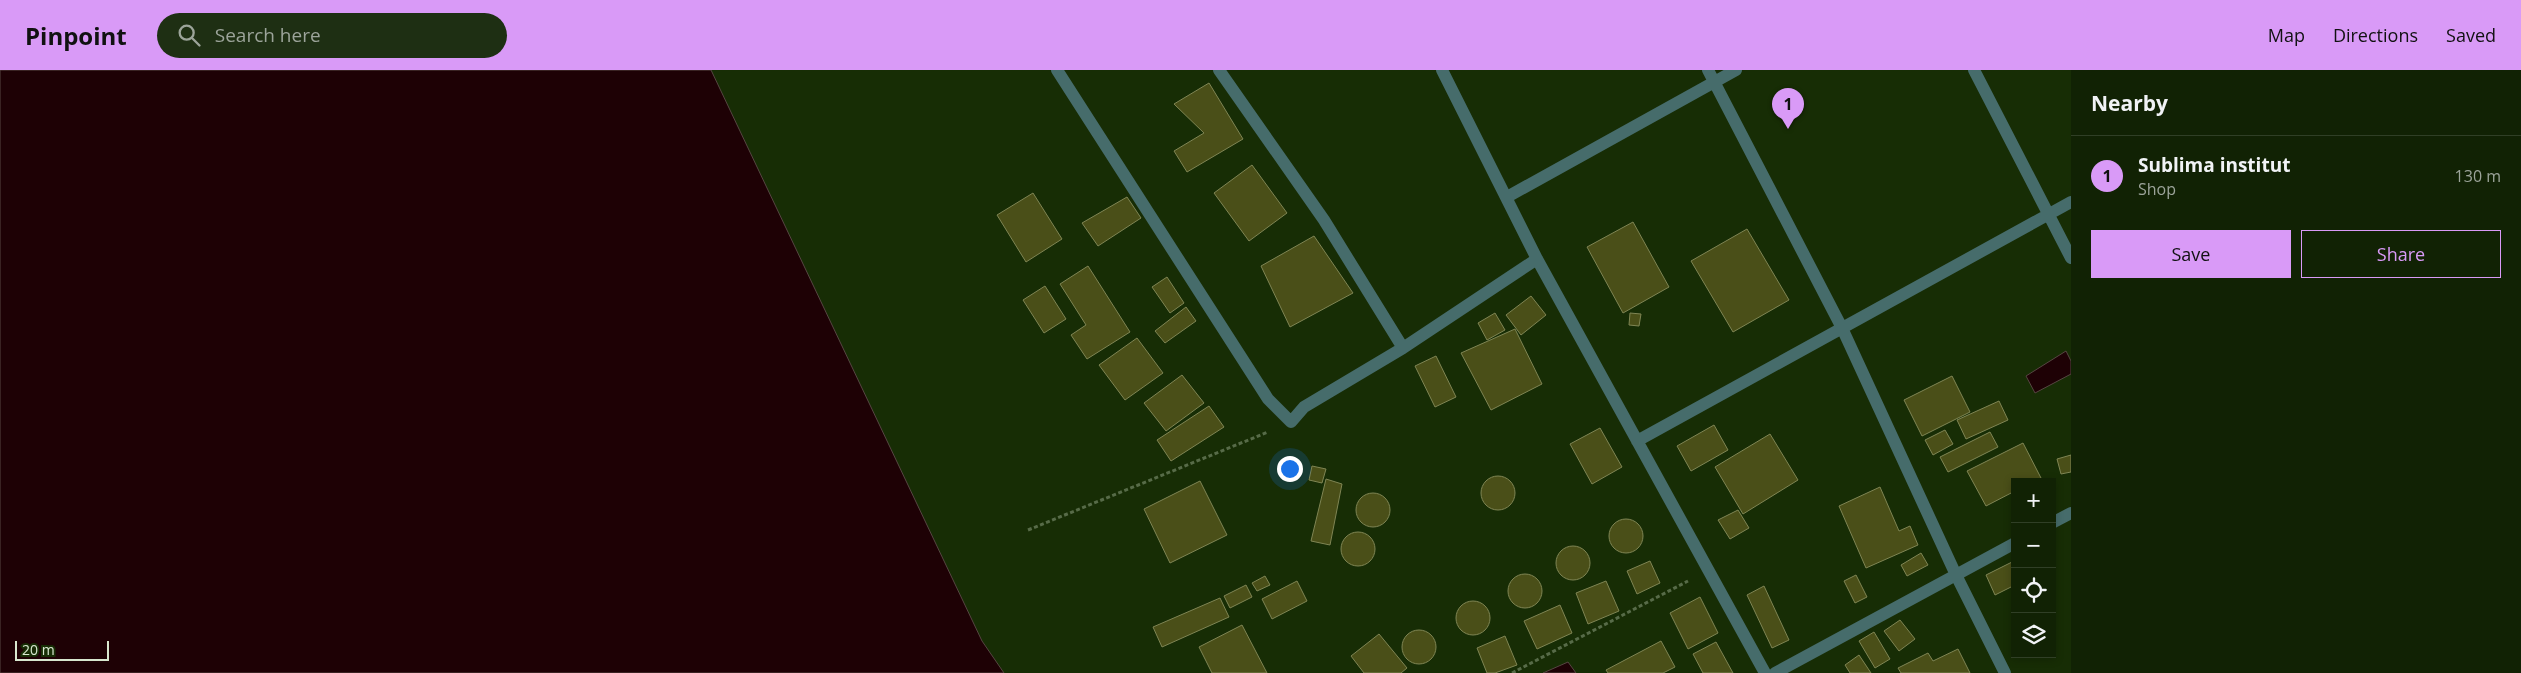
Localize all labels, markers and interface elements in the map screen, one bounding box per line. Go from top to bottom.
search box [157,13,507,58]
text: Pinpoint [25,19,127,52]
icon: search [175,21,203,49]
text: Search here [215,22,321,48]
text: Map [2268,23,2305,47]
text: Directions [2333,23,2418,47]
text: Saved [2446,23,2496,47]
pin: 1 [1772,88,1804,129]
text: Nearby [2091,89,2168,117]
text: Sublima institut [2138,152,2290,178]
text: 1 [2102,165,2112,187]
text: 130 m [2455,165,2501,187]
text: Shop [2138,178,2176,200]
button: Save [2091,230,2291,278]
button: Share [2301,230,2501,278]
your location [1277,456,1303,482]
map controls [2011,478,2056,658]
button: + [2011,478,2056,523]
button: − [2011,523,2056,568]
button: locate [2011,568,2056,613]
button: layers [2011,613,2056,658]
scale bar [15,638,109,661]
text: 20 m [22,640,55,659]

